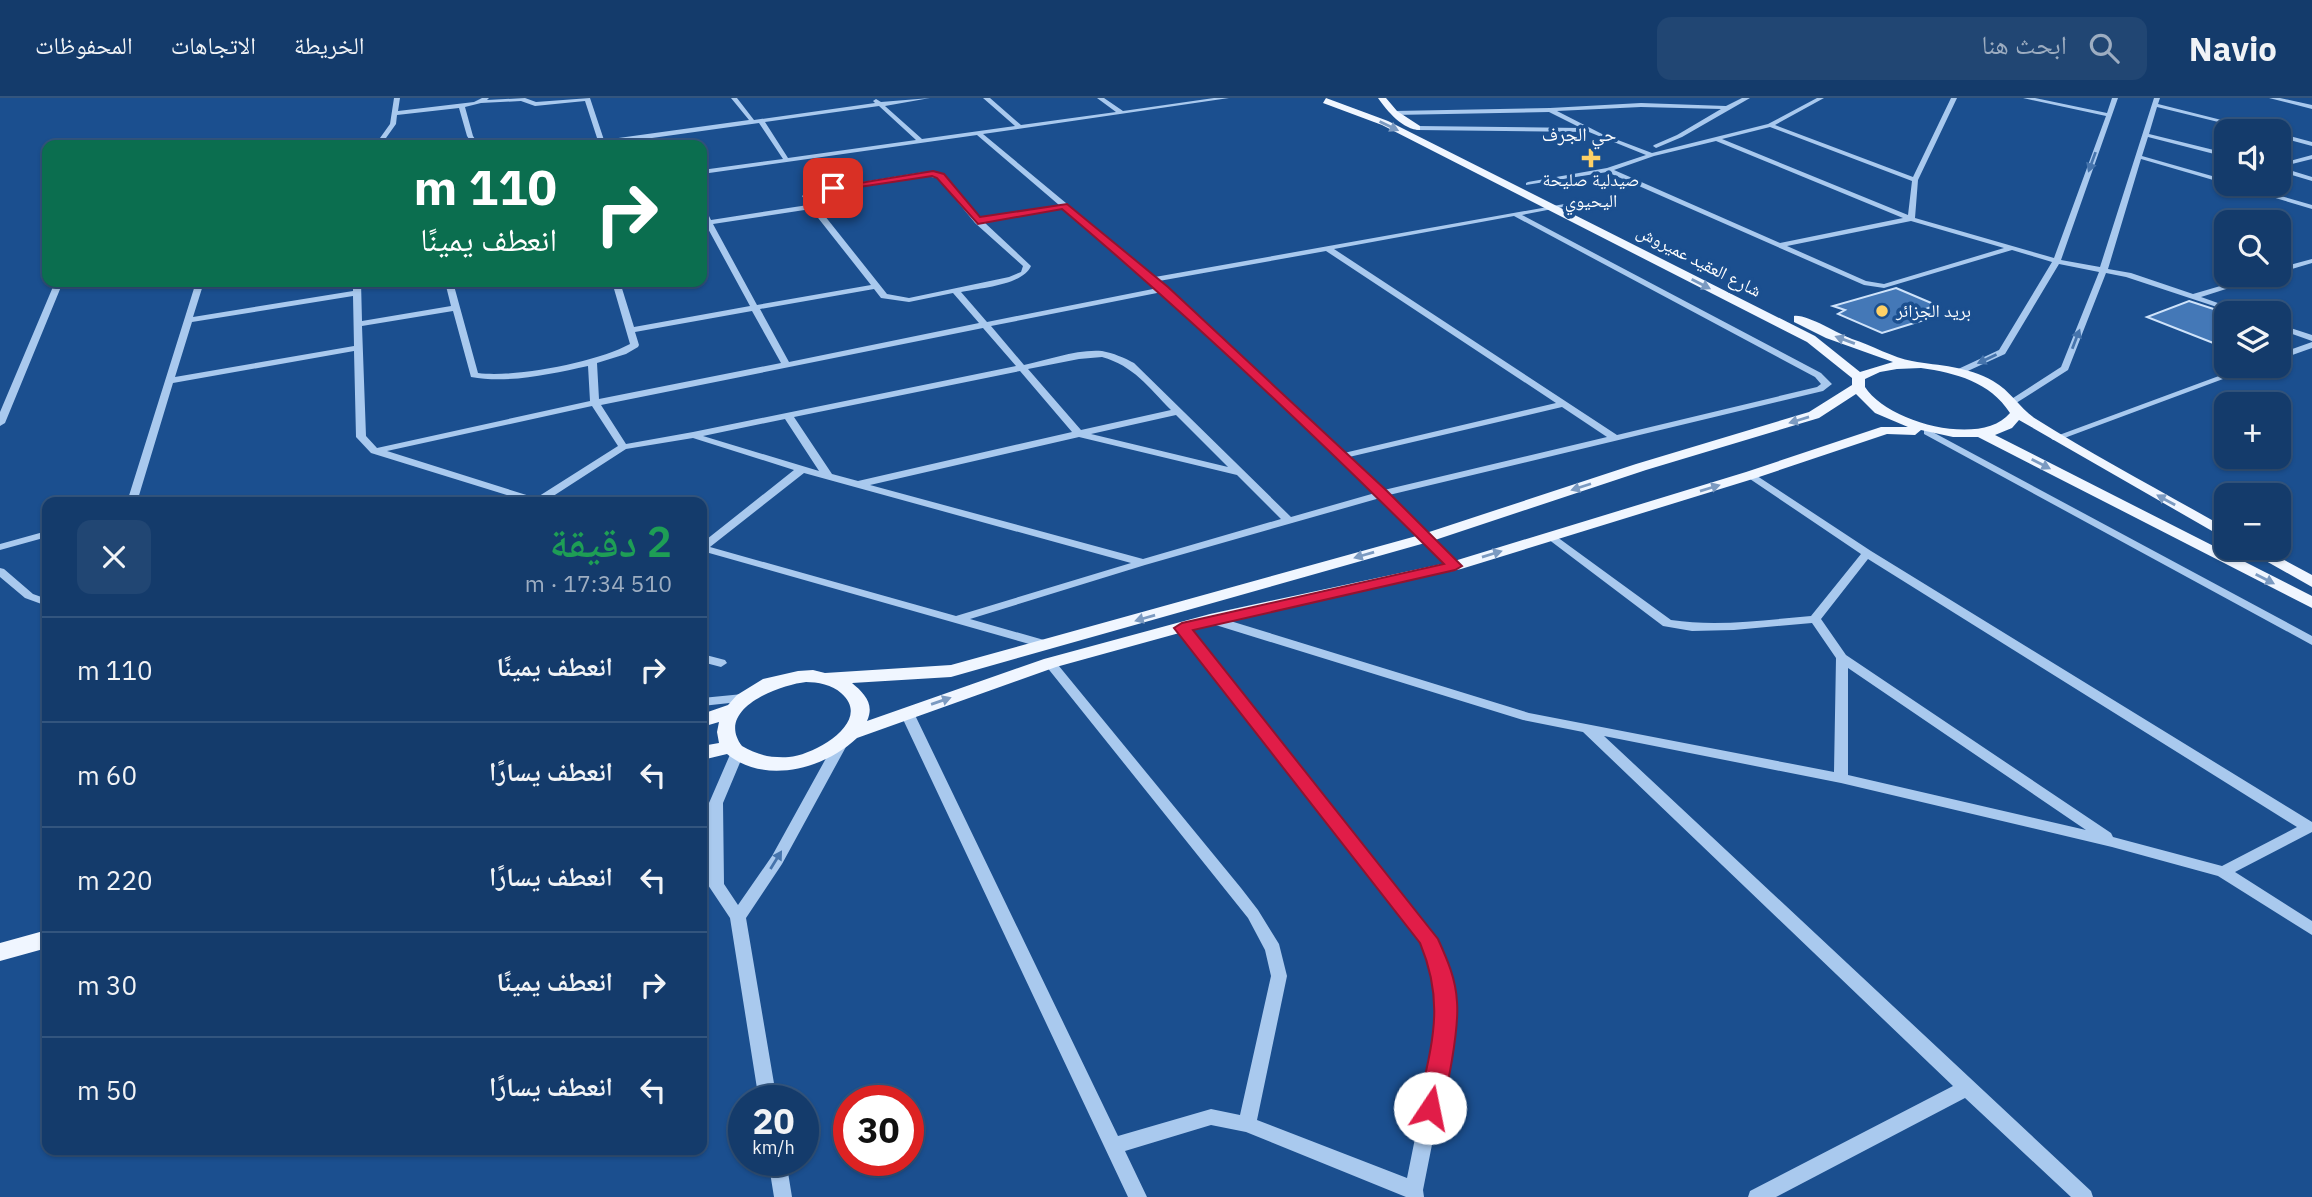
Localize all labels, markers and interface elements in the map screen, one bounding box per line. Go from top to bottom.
search box [1657,17,2147,80]
text: ابحث هنا [1981,27,2067,61]
text: Navio [2189,27,2277,70]
text: المحفوظات [35,29,133,61]
text: الاتجاهات [171,29,256,61]
text: الخريطة [294,29,365,61]
icon: search [2085,29,2123,67]
map controls [2214,119,2291,560]
button: sound [2214,119,2291,196]
one-way arrow [1379,120,1399,131]
district label: حي الجرف [1542,122,1616,150]
marker: صيدلية صليحة اليحيوي [1583,150,1599,166]
one-way arrow [2087,152,2098,173]
text: 110 m [413,155,557,218]
pin [803,158,863,218]
icon: right [581,168,672,259]
place label: صيدلية صليحة اليحيوي [1542,168,1640,216]
icon: arrive [814,169,852,207]
button: search [2214,210,2291,287]
text: انعطف يمينًا [420,218,557,260]
street label: شارع العقيد عميروش [1633,219,1766,302]
one-way arrow [1692,277,1712,289]
place label: بريد الجزائر [1895,299,1971,322]
button: layers [2214,301,2291,378]
marker: بريد الجزائر [1874,303,1890,319]
one-way arrow [2070,329,2081,350]
one-way arrow [1834,335,1855,346]
one-way arrow [1977,353,1997,365]
button: + [2214,392,2291,469]
one-way arrow [1788,416,1809,426]
one-way arrow [2031,458,2051,470]
one-way arrow [1571,482,1592,493]
one-way arrow [1699,483,1720,493]
button: − [2214,483,2291,560]
one-way arrow [2157,494,2176,506]
text: 2 دقيقة [550,514,672,569]
button: close [77,520,151,594]
one-way arrow [1482,548,1503,559]
one-way arrow [1353,551,1374,561]
text: 510 m · 17:34 [525,568,672,598]
one-way arrow [2255,574,2275,585]
one-way arrow [1135,613,1156,623]
text: انعطف يمينًا [497,649,613,683]
icon: right [634,651,672,689]
text: 110 m [77,653,153,687]
one-way arrow [931,695,952,706]
text: انعطف يسارًا [489,754,613,788]
icon: left [634,756,672,794]
text: 60 m [77,758,137,792]
one-way arrow [770,851,782,870]
text: انعطف يسارًا [489,859,613,893]
icon: left [634,861,672,899]
text: 220 m [77,863,153,897]
text: انعطف يمينًا [497,964,613,998]
icon: right [634,966,672,1004]
text: 30 m [77,968,137,1002]
text: انعطف يسارًا [489,1069,613,1103]
icon: left [634,1071,672,1109]
position arrow [1393,1071,1467,1145]
text: 50 m [77,1073,137,1107]
speed limit sign: 30 [833,1085,924,1176]
text: 20 [752,1098,795,1144]
text: km/h [752,1136,795,1159]

